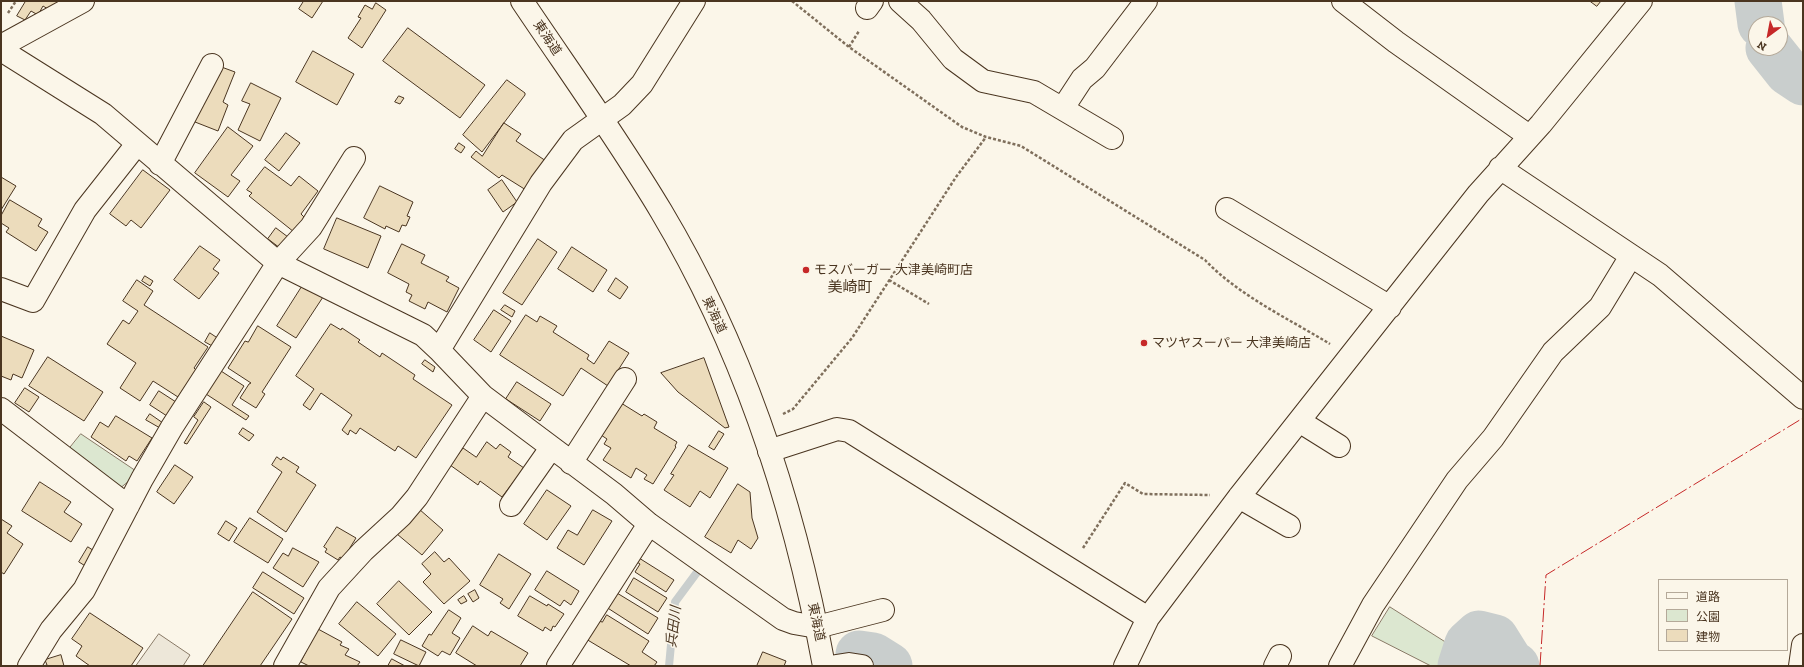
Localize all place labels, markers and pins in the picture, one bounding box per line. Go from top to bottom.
place label: モスバーガー 大津美崎町店 [814,262,973,278]
marker: モスバーガー 大津美崎町店 [801,265,811,275]
place label: マツヤスーパー 大津美崎店 [1152,335,1311,351]
marker: マツヤスーパー 大津美崎店 [1139,338,1149,348]

